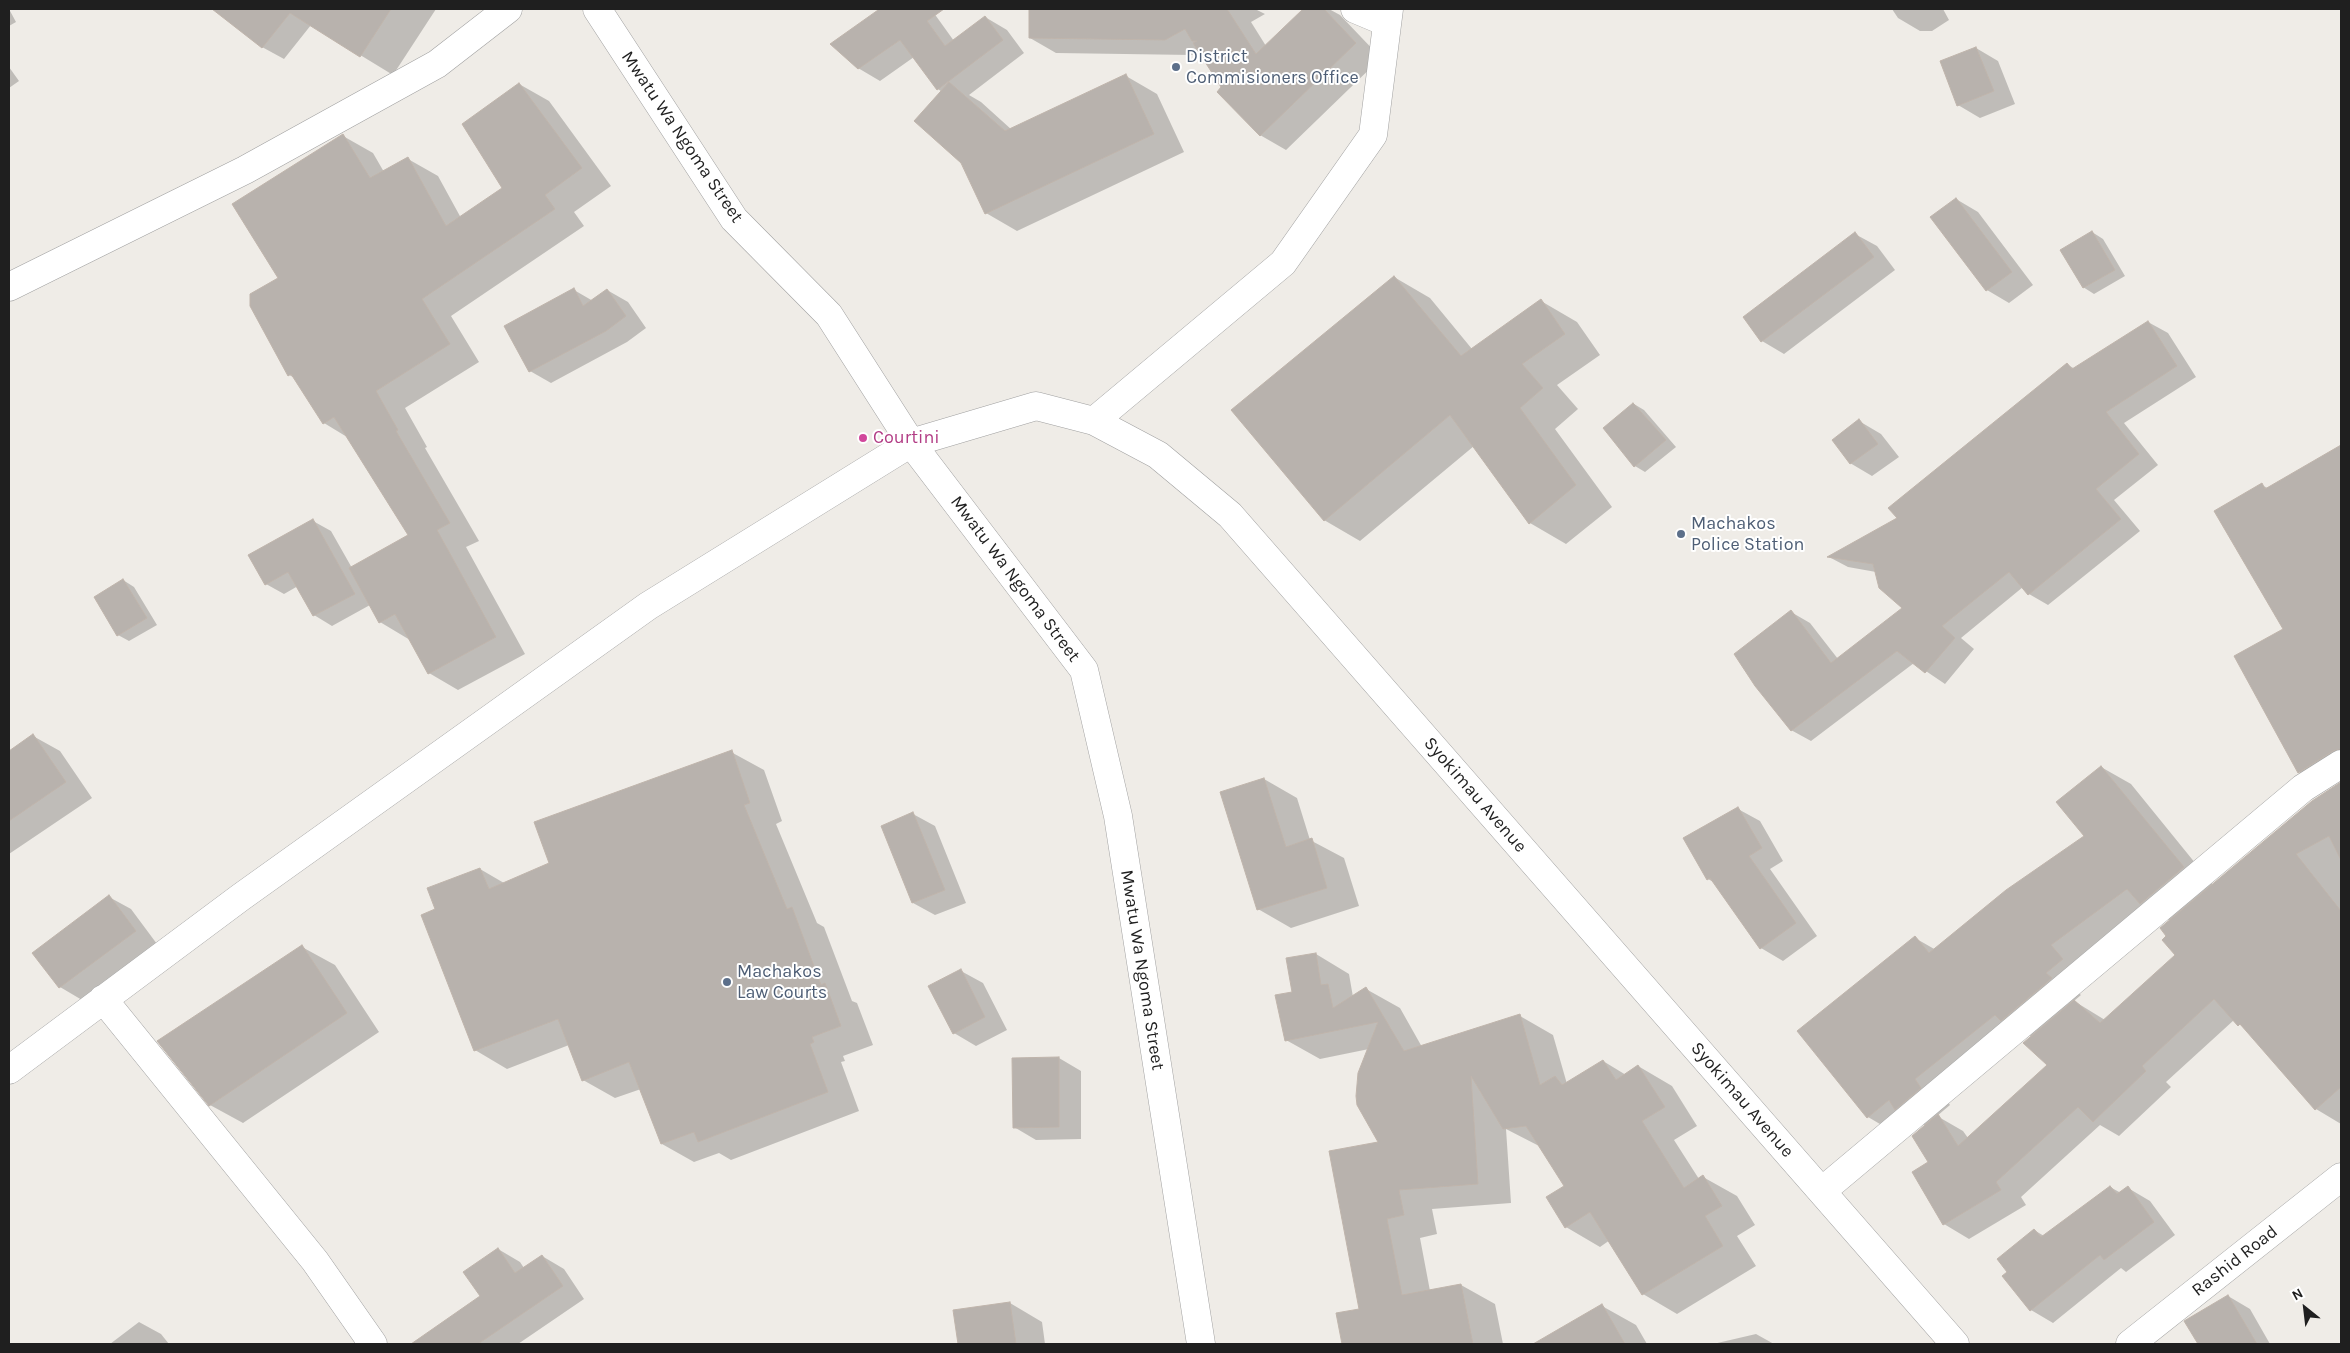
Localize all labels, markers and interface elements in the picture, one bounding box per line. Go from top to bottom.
place label: District Commisioners Office [1186,46,1359,88]
street label: Mwatu Wa Ngoma Street [616,47,748,227]
marker: District Commisioners Office [1170,61,1182,73]
place label: Courtini [873,427,940,449]
marker: Courtini [857,432,869,444]
street label: Mwatu Wa Ngoma Street [945,492,1085,666]
place label: Machakos Police Station [1691,513,1804,556]
marker: Machakos Police Station [1675,528,1687,540]
street label: Syokimau Avenue [1419,733,1531,857]
street label: Mwatu Wa Ngoma Street [1115,868,1169,1072]
place label: Machakos Law Courts [737,961,827,1004]
marker: Machakos Law Courts [721,976,733,988]
street label: Syokimau Avenue [1686,1038,1798,1162]
street label: Rashid Road [2188,1221,2282,1301]
north arrow [2280,1283,2330,1333]
text: N [2289,1285,2306,1304]

